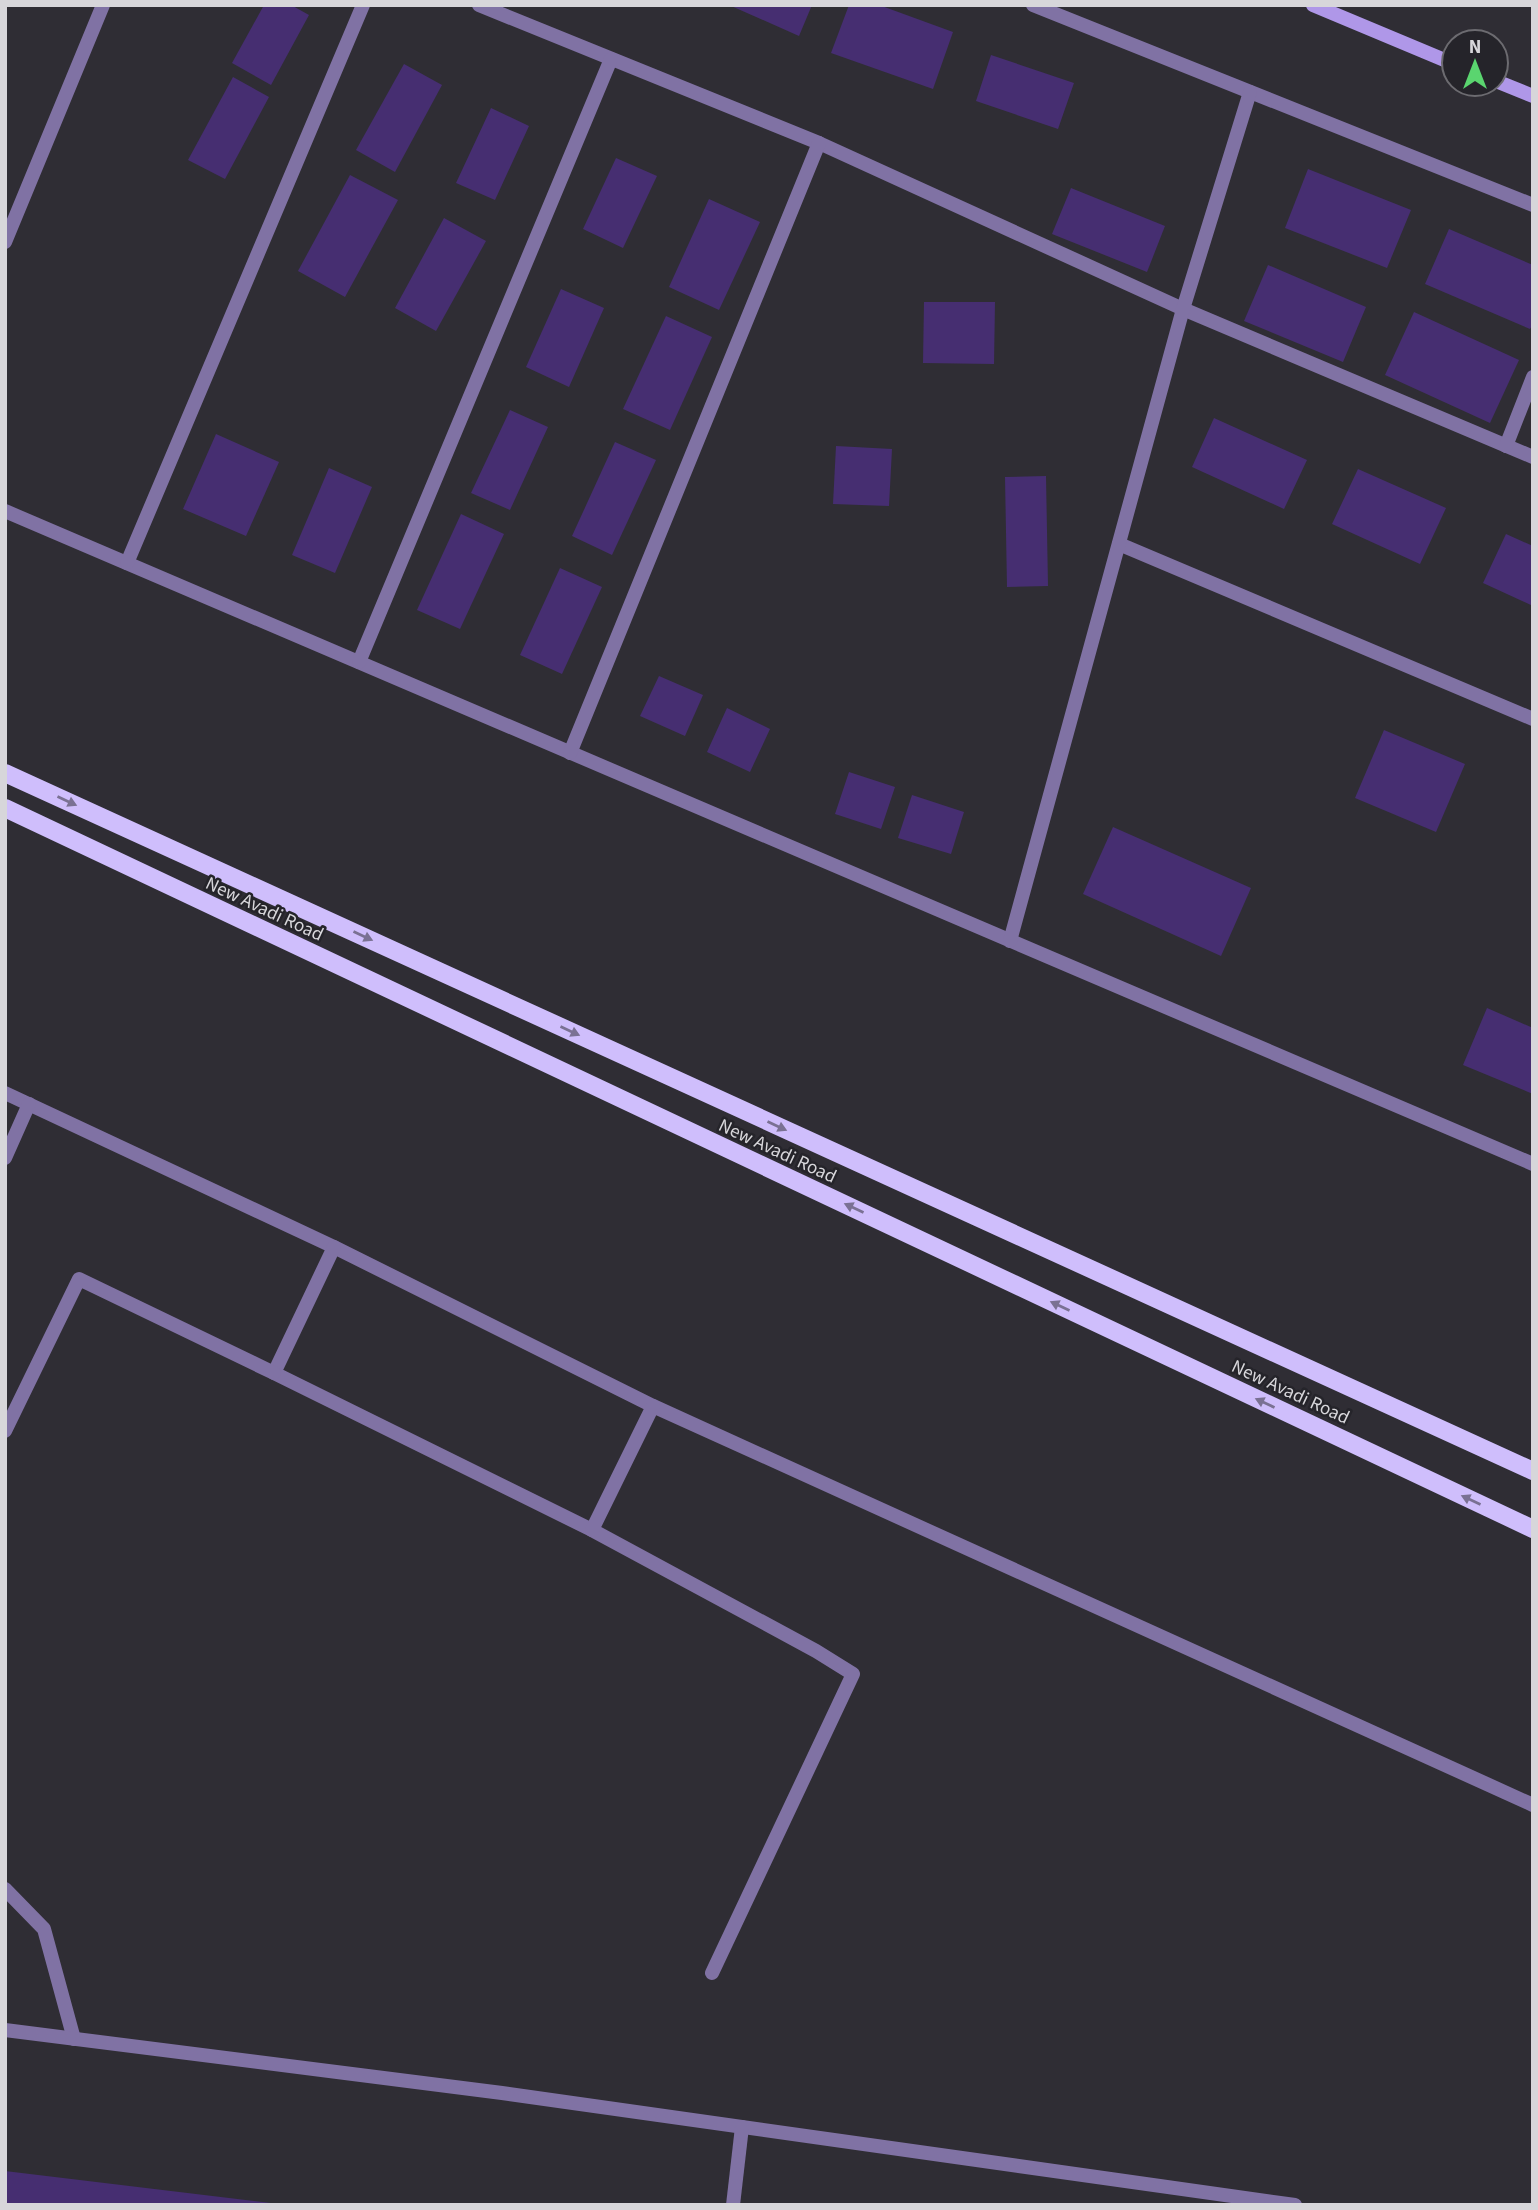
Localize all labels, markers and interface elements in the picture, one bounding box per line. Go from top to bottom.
north arrow [1440,28,1510,98]
text: N [1469,34,1481,61]
one-way arrow [57,795,77,807]
street label: New Avadi Road [201,870,328,949]
one-way arrow [353,931,374,942]
one-way arrow [560,1025,580,1037]
street label: New Avadi Road [714,1112,841,1191]
one-way arrow [767,1120,787,1131]
one-way arrow [844,1203,864,1214]
one-way arrow [1049,1300,1070,1311]
street label: New Avadi Road [1227,1353,1354,1432]
one-way arrow [1255,1397,1275,1408]
one-way arrow [1461,1494,1481,1505]

